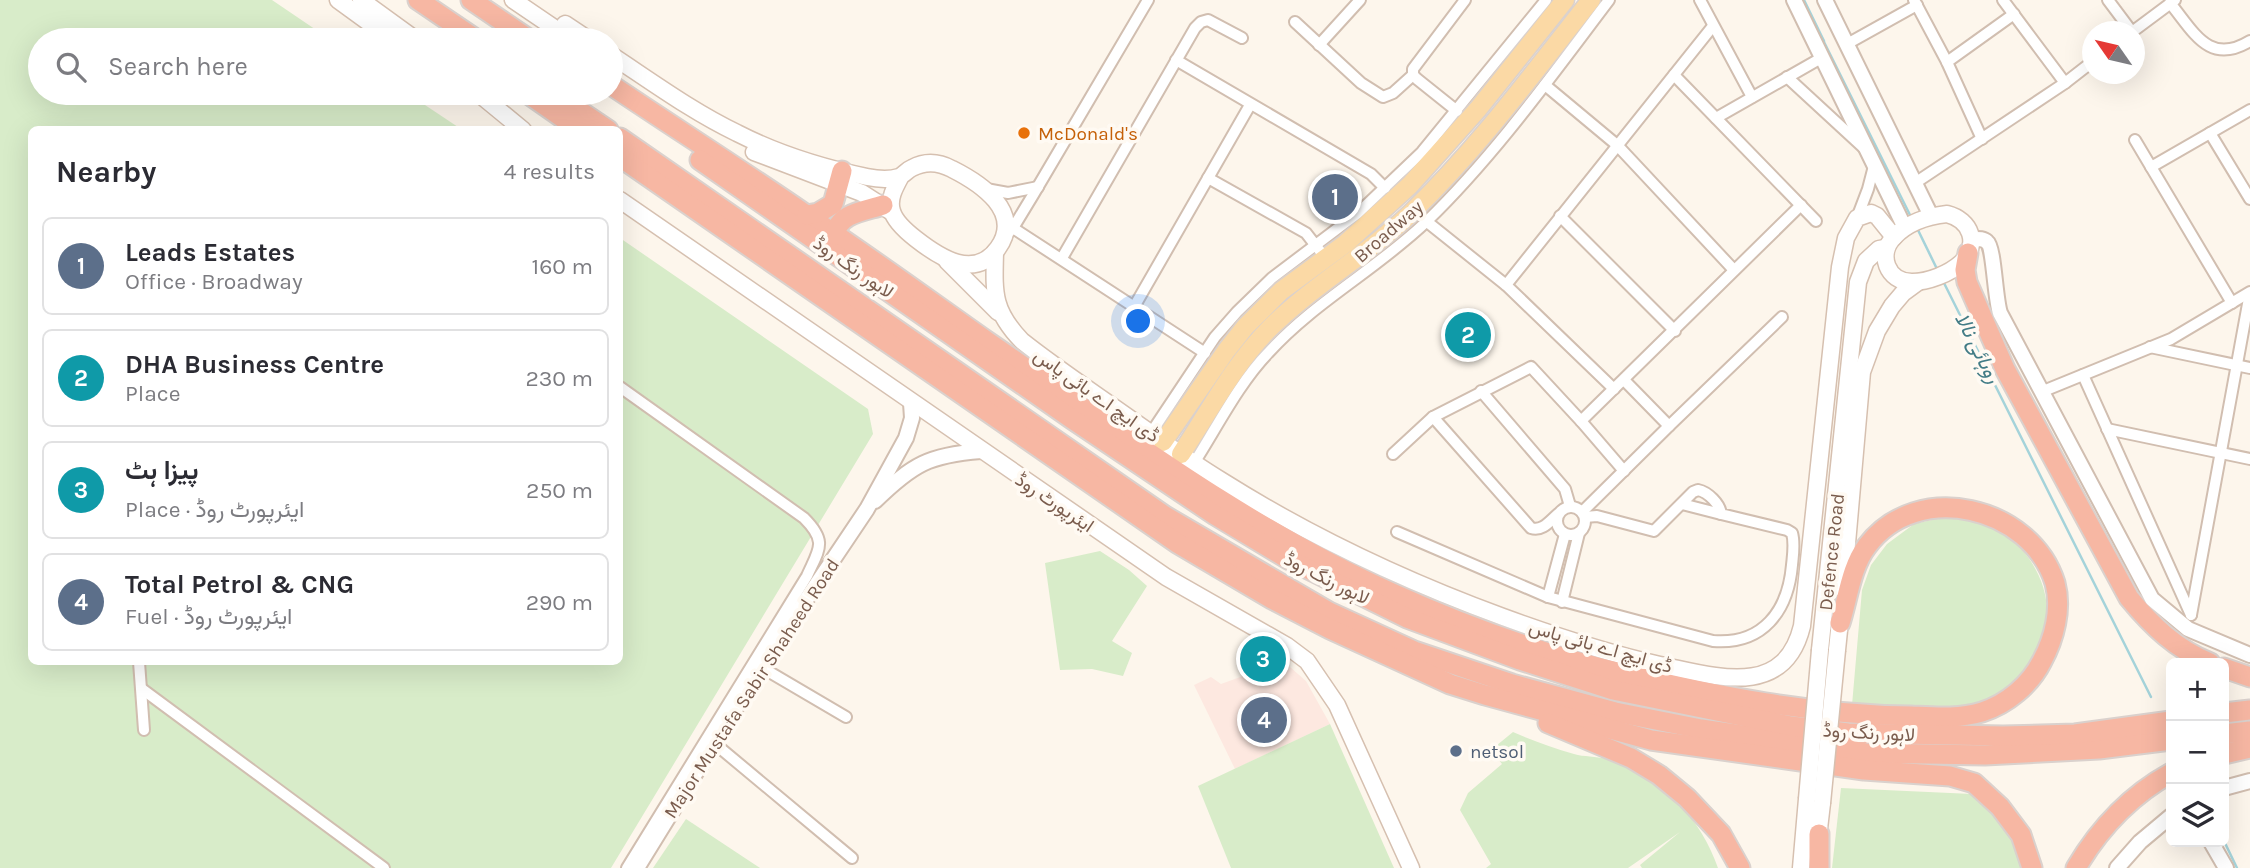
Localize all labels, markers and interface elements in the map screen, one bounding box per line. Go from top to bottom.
north arrow [2082,21,2145,84]
search box [28,28,623,105]
icon: search [52,48,90,86]
text: Search here [108,51,248,82]
place label: McDonald's [1038,123,1138,145]
marker: McDonald's [1016,125,1032,141]
text: Nearby [56,154,156,190]
text: 4 results [503,158,595,185]
pin: 1 [1312,171,1358,223]
street label: Broadway [1350,196,1428,268]
street label: لاہور رنگ روڈ [809,232,898,304]
text: Leads Estates [125,237,295,268]
text: 1 [77,253,85,280]
text: 160 m [532,253,593,280]
text: Office · Broadway [125,268,303,295]
your location [1121,304,1155,338]
pin: 2 [1445,309,1491,361]
water label: روہائی نالا [1948,309,2006,388]
street label: ڈی ایچ اے بائی پاس [1028,344,1163,449]
text: DHA Business Centre [125,349,384,380]
text: 2 [74,365,88,392]
text: 230 m [525,365,593,392]
text: Place [125,380,181,407]
text: پیزا ہٹ [125,455,198,486]
street label: ایئرپورٹ روڈ [1010,469,1098,539]
text: 3 [74,477,88,504]
text: 250 m [526,477,593,504]
street label: Defence Road [1815,492,1849,612]
text: Place · ایئرپورٹ روڈ [125,496,304,523]
street label: لاہور رنگ روڈ [1280,548,1373,611]
street label: Major Mustafa Sabir Shaheed Road [660,555,844,822]
text: Total Petrol & CNG [125,569,354,600]
text: 4 [74,589,88,616]
text: 290 m [526,589,593,616]
text: Fuel · ایئرپورٹ روڈ [125,603,292,630]
street label: ڈی ایچ اے بائی پاس [1526,616,1675,680]
pin: 3 [1240,633,1286,685]
map controls [2166,658,2229,847]
button: + [2166,658,2229,721]
pin: 4 [1241,694,1287,746]
street label: لاہور رنگ روڈ [1822,720,1916,747]
button: − [2166,721,2229,784]
place label: netsol [1470,741,1524,763]
marker: netsol [1448,743,1464,759]
button: layers [2166,784,2229,847]

